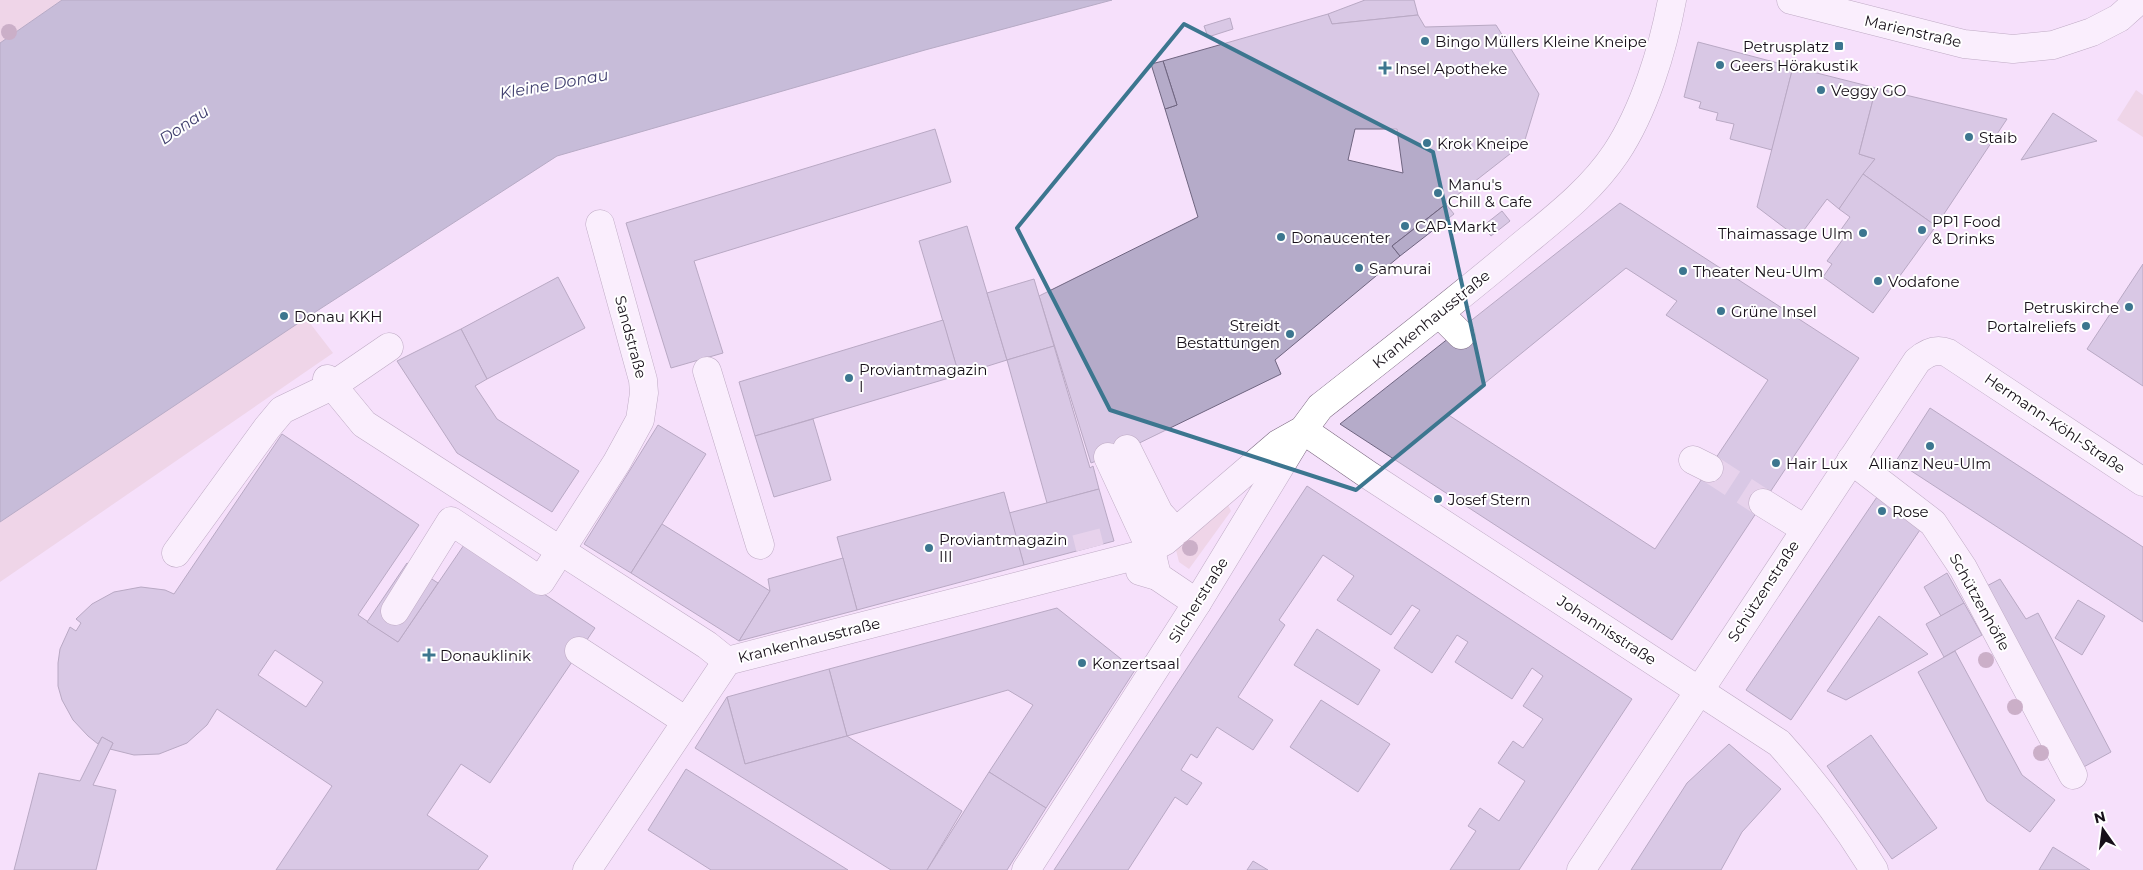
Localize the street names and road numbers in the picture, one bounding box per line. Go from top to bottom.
street label: Marienstraße [1863,11,1963,51]
street label: Krankenhausstraße [1368,266,1494,372]
street label: Sandstraße [611,293,651,381]
street label: Hermann-Köhl-Straße [1981,369,2129,477]
street label: Schützenstraße [1723,537,1803,645]
street label: Schützenhöfle [1945,550,2015,654]
street label: Silcherstraße [1164,554,1232,646]
street label: Johannisstraße [1553,590,1660,669]
street label: Krankenhausstraße [736,613,882,667]

